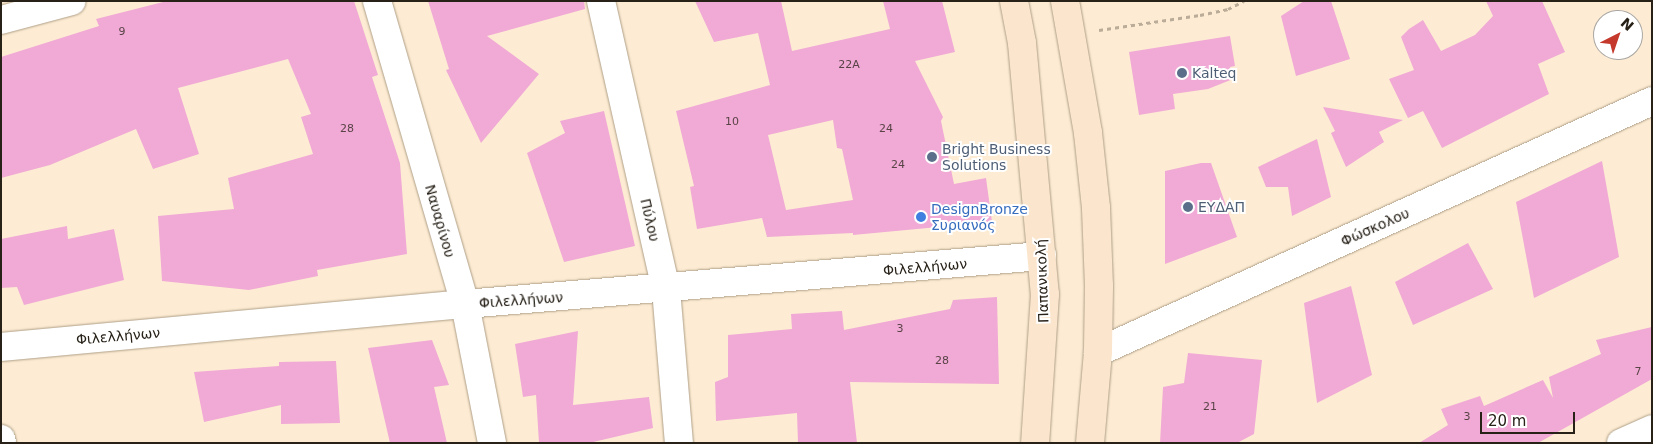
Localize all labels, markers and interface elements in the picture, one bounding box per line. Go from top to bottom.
north arrow [1593,10,1643,60]
text: N [1618,15,1637,34]
house number: 9 [119,25,125,39]
house number: 22Α [838,58,860,72]
place label: Kalteq [1192,65,1236,81]
marker: Kalteq [1176,67,1188,79]
house number: 10 [725,115,739,129]
house number: 28 [340,122,354,136]
house number: 24 [879,122,893,136]
place label: Bright Business Solutions [942,141,1051,174]
marker: Bright Business Solutions [926,151,938,163]
house number: 24 [891,158,905,172]
street label: Ναυαρίνου [422,183,458,259]
street label: Πύλου [637,197,663,243]
place label: ΕΥΔΑΠ [1198,199,1245,215]
place label: DesignBronze Συριανός [931,201,1028,233]
marker: ΕΥΔΑΠ [1182,201,1194,213]
street label: Φώσκολου [1338,204,1412,250]
marker: DesignBronze Συριανός [915,211,927,223]
street label: Παπανικολή [1032,239,1052,323]
street label: Φιλελλήνων [882,255,968,279]
street label: Φιλελλήνων [478,289,564,311]
house number: 3 [897,322,903,336]
street label: Φιλελλήνων [75,324,161,348]
house number: 28 [935,354,949,368]
house number: 7 [1635,365,1641,379]
house number: 21 [1203,400,1217,414]
scale bar [1483,402,1578,434]
house number: 3 [1464,410,1470,424]
text: 20 m [1488,412,1526,430]

